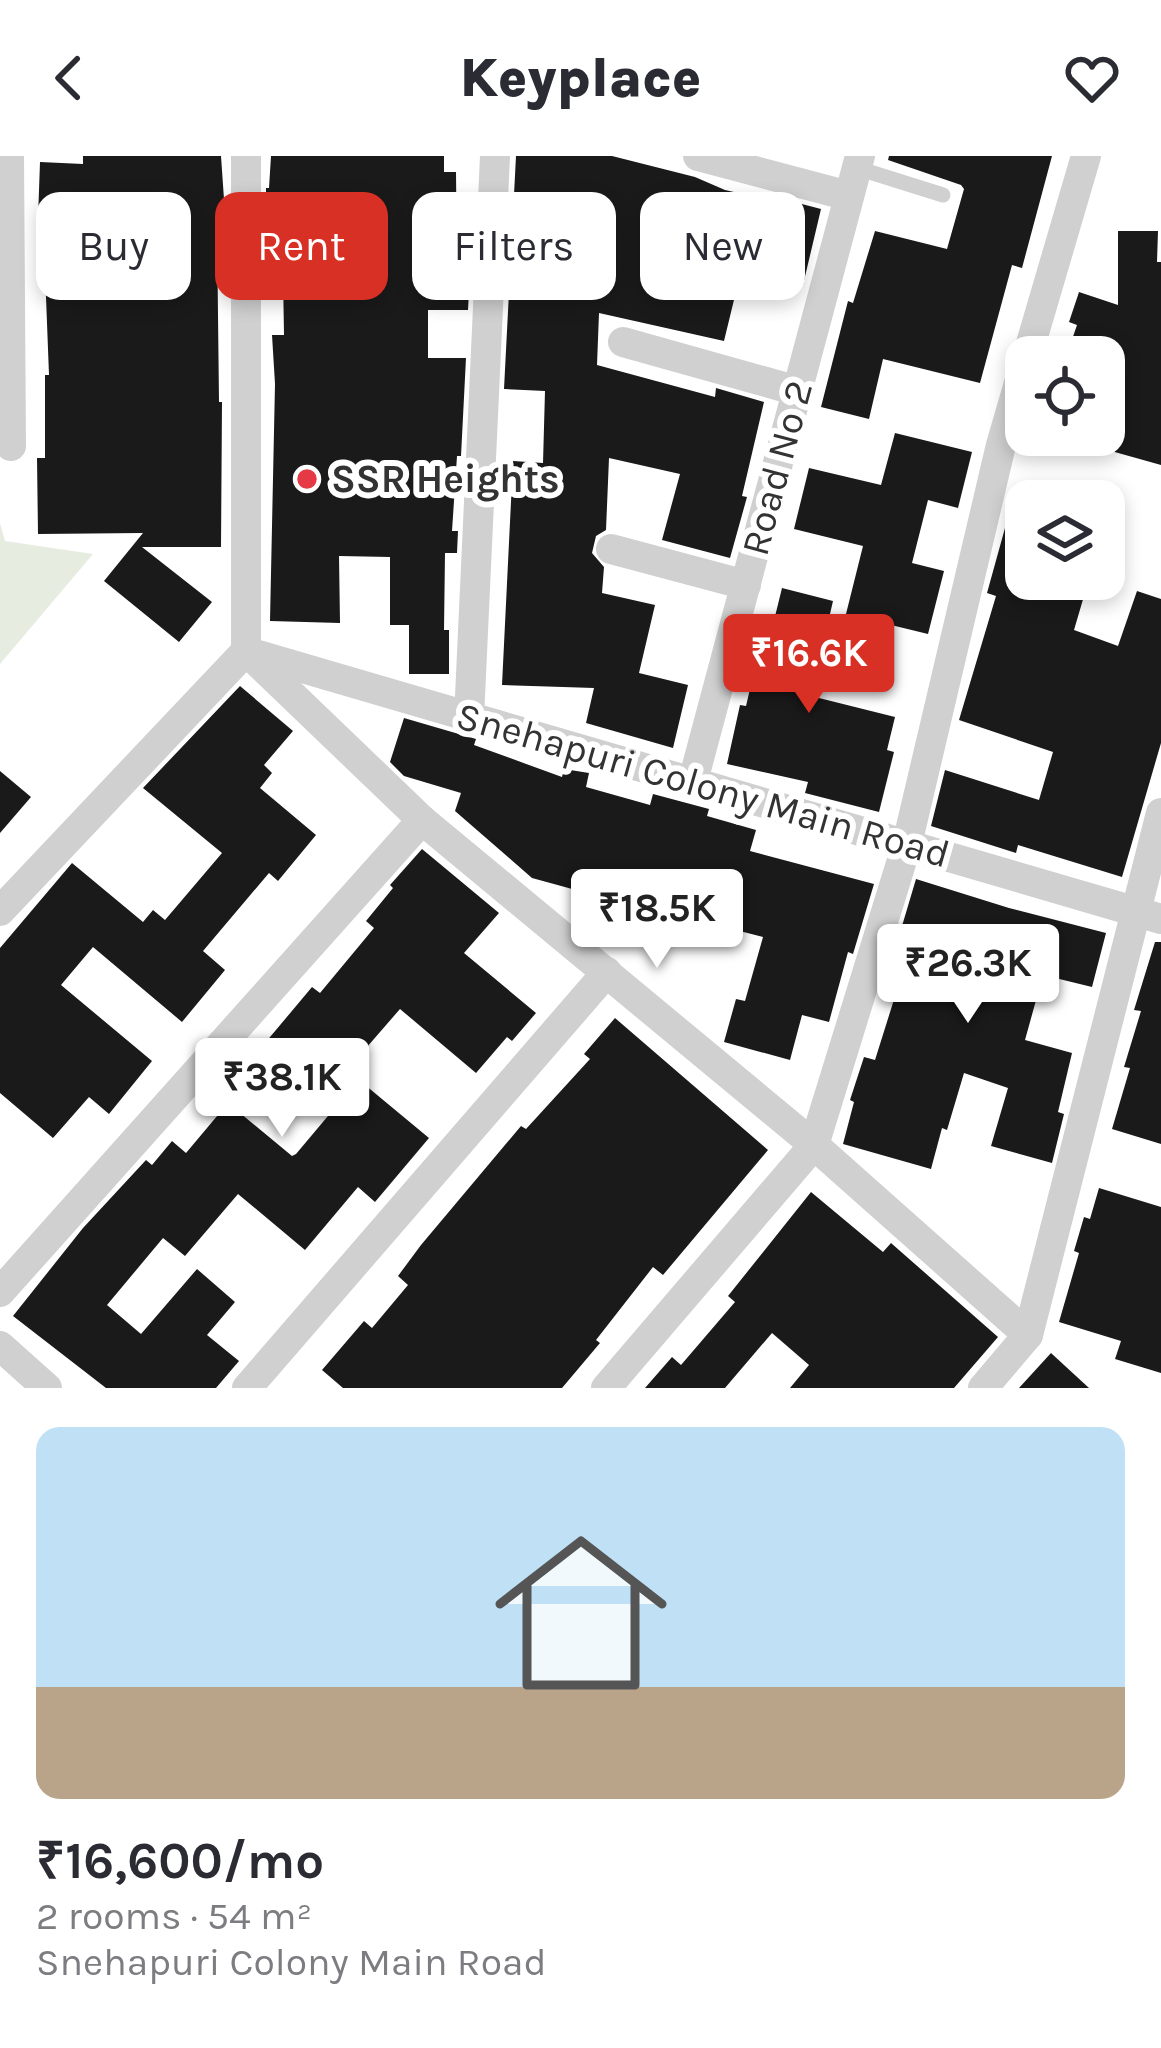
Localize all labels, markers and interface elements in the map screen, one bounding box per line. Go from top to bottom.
icon: back [36,45,102,111]
icon: heart [1059,45,1125,111]
text: Keyplace [460,46,701,110]
chip: Buy [36,192,191,300]
chip: Rent [215,192,388,300]
chip: Filters [412,192,616,300]
chip: New [640,192,805,300]
map controls [1005,336,1125,600]
button: locate [1005,336,1125,456]
street label: Road No 2 [732,376,822,560]
place label: SSR Heights [331,456,560,502]
marker: SSR Heights [294,466,320,492]
button: layers [1005,480,1125,600]
pin: ₹16.6K [711,614,907,716]
text: ₹16.6K [750,630,868,676]
street label: Snehapuri Colony Main Road [451,693,955,877]
pin: ₹18.5K [559,869,755,971]
text: ₹18.5K [598,885,716,931]
pin: ₹26.3K [870,924,1066,1026]
text: ₹26.3K [904,940,1032,986]
pin: ₹38.1K [184,1038,380,1140]
text: ₹38.1K [222,1054,342,1100]
icon: home [473,1505,689,1721]
text: ₹16,600/mo [36,1831,324,1891]
text: 2 rooms · 54 m² [36,1893,312,1939]
text: Snehapuri Colony Main Road [36,1939,547,1985]

